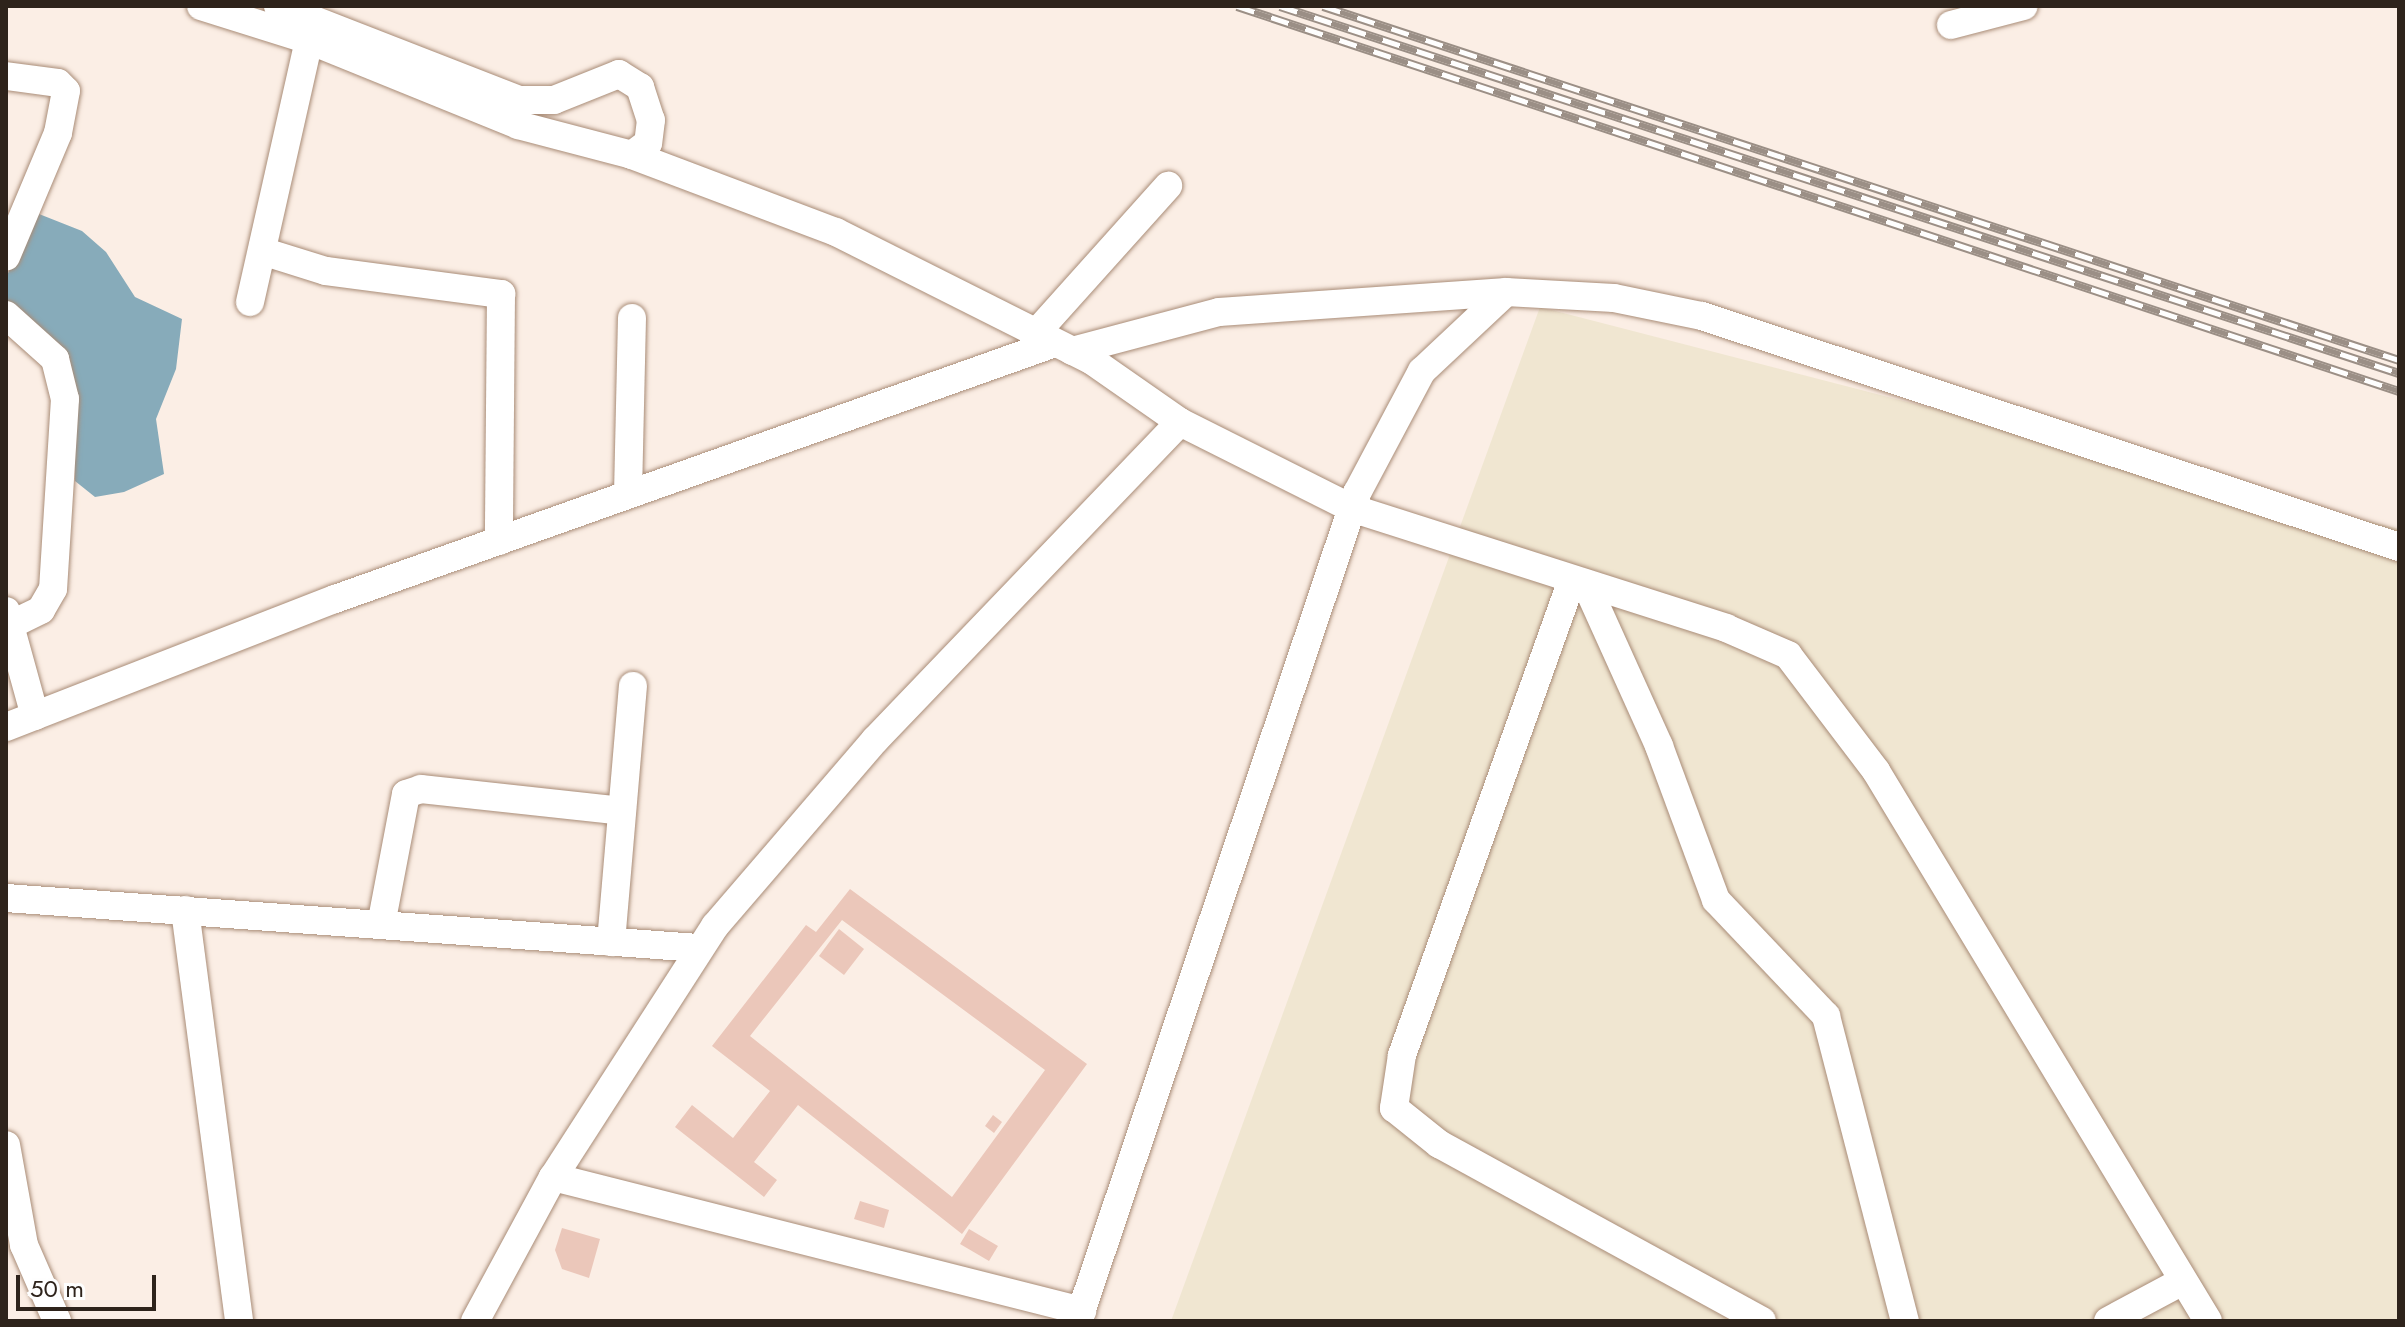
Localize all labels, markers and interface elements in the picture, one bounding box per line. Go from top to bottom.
scale bar [20,1259,160,1309]
text: 50 m [30,1271,84,1306]

